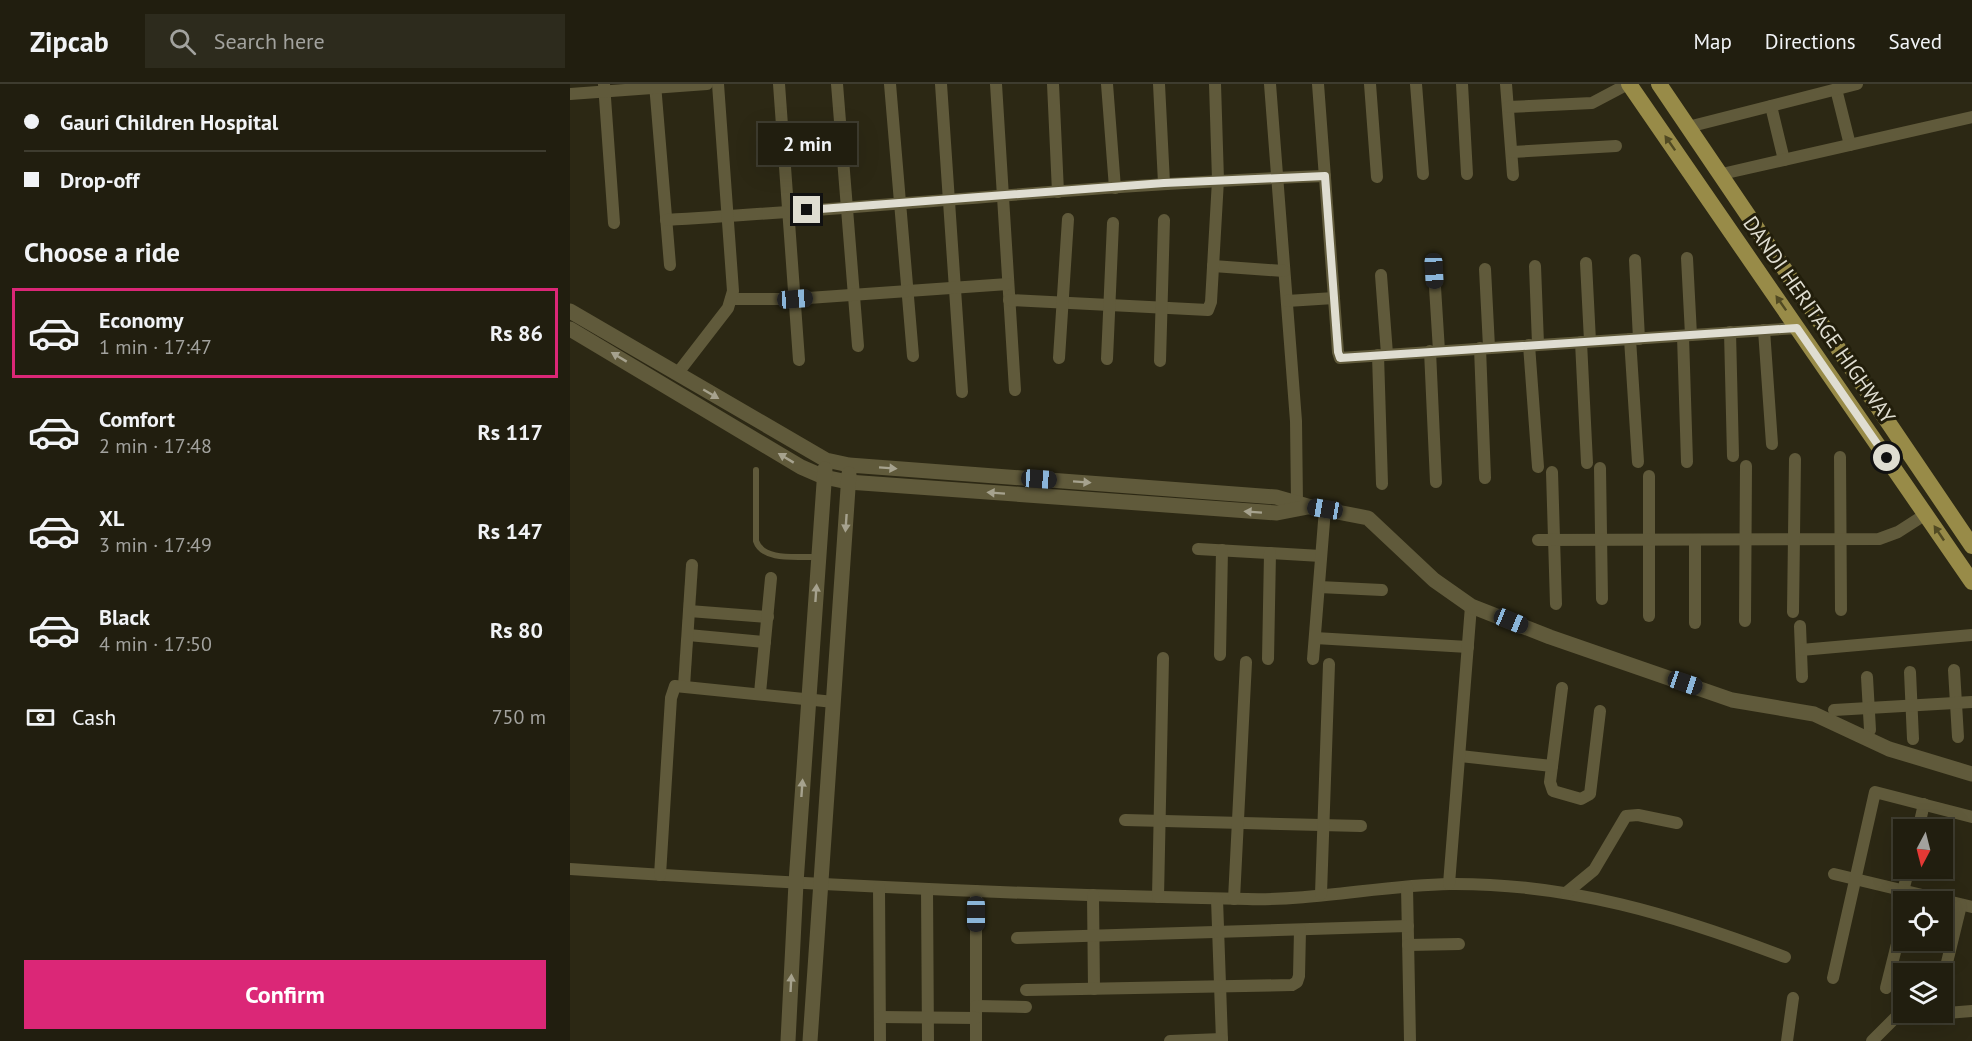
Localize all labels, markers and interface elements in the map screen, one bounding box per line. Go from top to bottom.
search box [145,14,565,68]
text: Zipcab [30,23,109,60]
icon: search [166,25,199,58]
text: Search here [214,27,325,55]
text: Map [1693,28,1732,55]
text: Directions [1765,28,1856,55]
text: Saved [1889,28,1942,55]
text: Gauri Children Hospital [60,108,278,136]
callout: 2 min [758,123,856,165]
text: 2 min [783,131,832,157]
one-way arrow [1665,135,1676,151]
text: Drop-off [60,166,139,194]
route end [793,196,820,223]
street label: DANDI HERITAGE HIGHWAY [1737,211,1902,429]
text: Choose a ride [24,235,180,269]
car [1424,253,1444,289]
car [776,289,814,309]
one-way arrow [1775,296,1787,312]
icon: car [27,306,81,360]
text: Economy [99,306,183,334]
text: Rs 86 [490,319,543,347]
text: 1 min · 17:47 [99,334,212,360]
one-way arrow [611,352,627,363]
one-way arrow [703,388,719,399]
icon: car [27,405,81,459]
text: Comfort [99,405,175,433]
text: Rs 117 [477,418,543,446]
text: 2 min · 17:48 [99,433,212,459]
route start [1873,444,1900,471]
one-way arrow [778,452,794,463]
one-way arrow [878,463,897,472]
car [1020,469,1058,489]
one-way arrow [1073,477,1092,487]
one-way arrow [987,488,1006,498]
car [1306,497,1344,521]
icon: car [27,504,81,558]
text: XL [99,504,124,532]
one-way arrow [1244,507,1263,516]
one-way arrow [841,514,850,533]
text: Rs 147 [477,517,543,545]
one-way arrow [1934,525,1945,541]
text: 3 min · 17:49 [99,532,212,558]
one-way arrow [811,584,820,603]
icon: car [27,603,81,657]
text: Black [99,603,150,631]
car [1491,606,1531,636]
text: Rs 80 [490,616,543,644]
text: 4 min · 17:50 [99,631,212,657]
car [1665,669,1705,697]
icon: cash [24,701,57,734]
text: Cash [72,703,116,731]
text: 750 m [492,704,546,730]
one-way arrow [798,778,807,797]
north arrow [1893,819,1953,879]
map controls [1893,819,1953,1023]
button: locate [1893,891,1953,951]
car [967,896,985,932]
button: Confirm [24,960,546,1029]
button: layers [1893,963,1953,1023]
one-way arrow [786,973,795,992]

